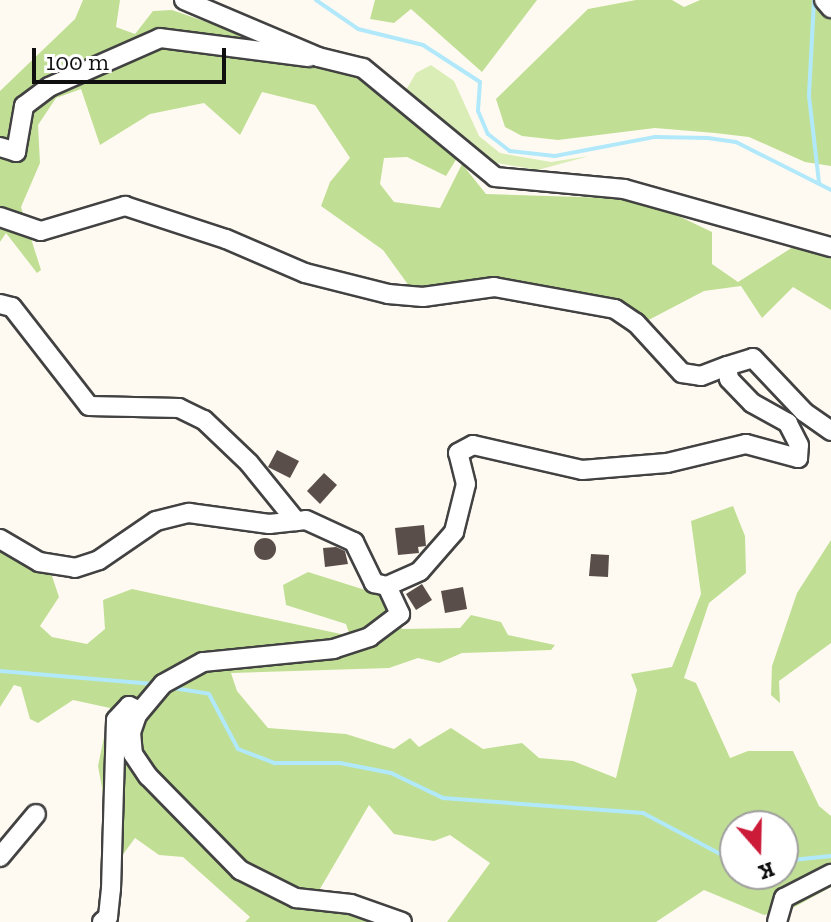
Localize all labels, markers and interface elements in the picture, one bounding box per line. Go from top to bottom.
scale bar [36,32,230,82]
text: 100 m [46,47,109,76]
north arrow [719,810,799,890]
text: K [755,856,778,886]

